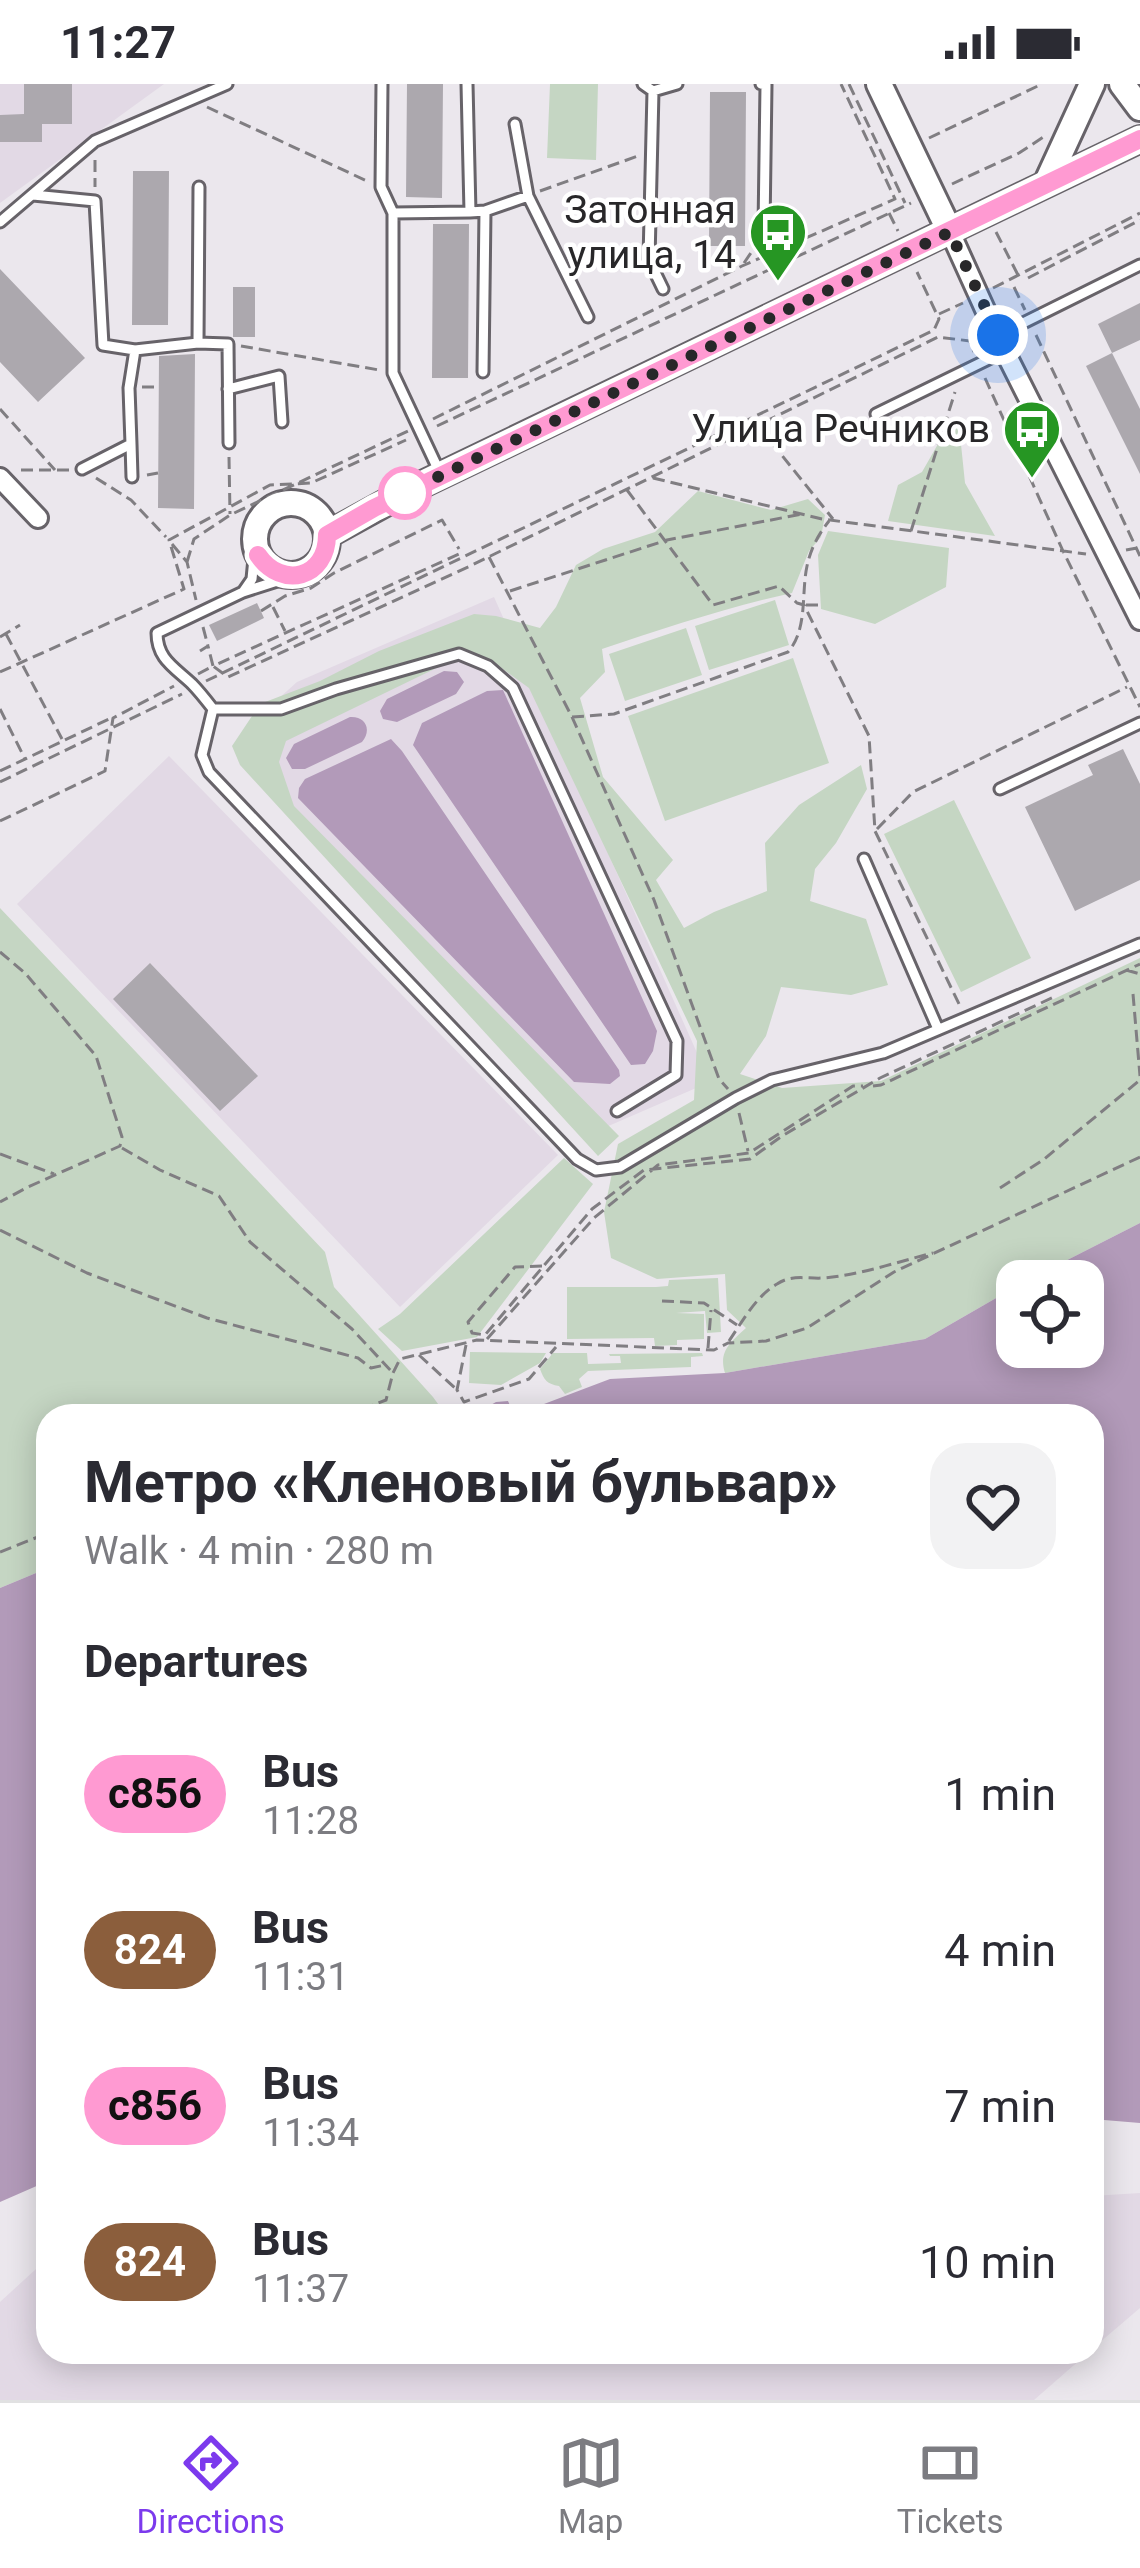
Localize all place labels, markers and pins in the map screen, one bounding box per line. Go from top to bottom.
place label: Затонная улица, 14 [564,187,736,278]
bus stop icon: Затонная улица, 14 [747,201,809,283]
bus stop icon: Улица Речников [1001,398,1063,480]
place label: Улица Речников [691,406,990,452]
unlabelled marker [380,468,430,518]

